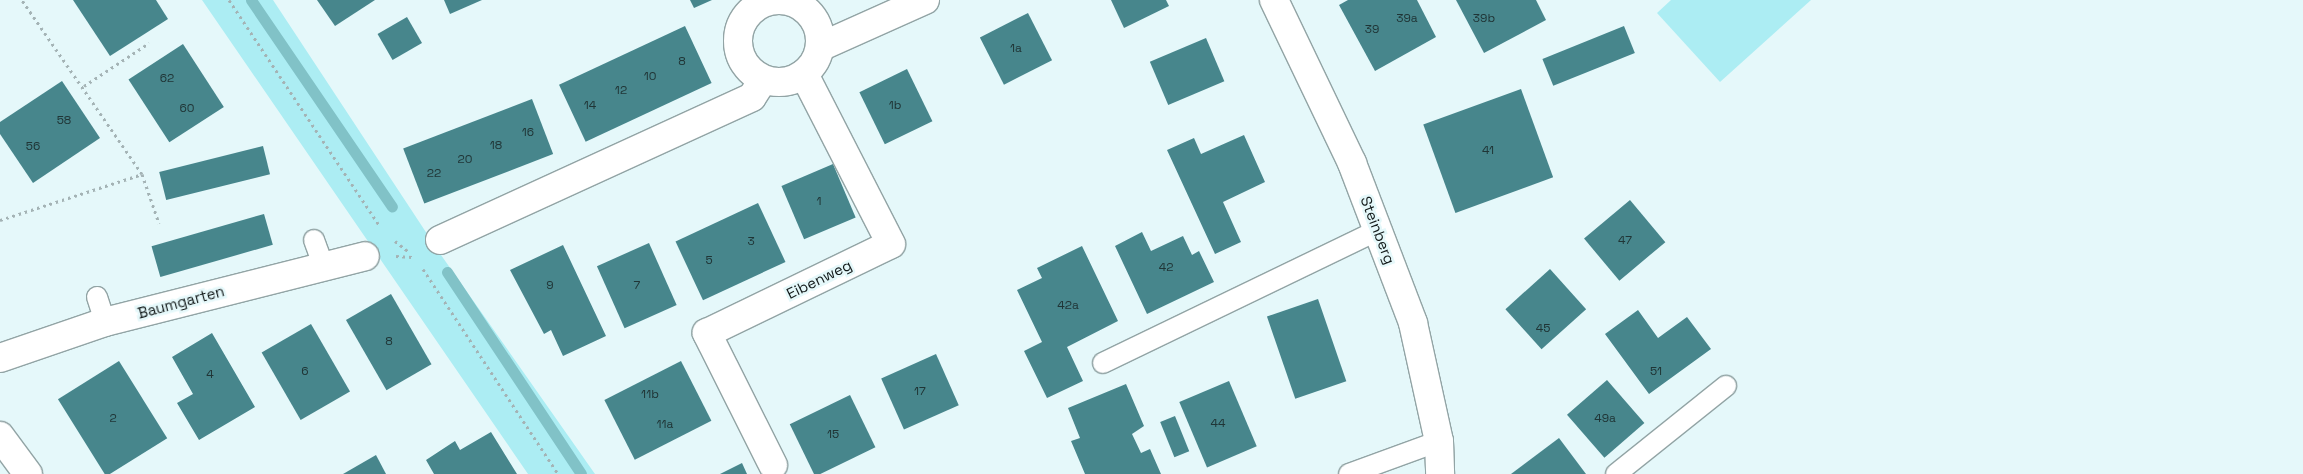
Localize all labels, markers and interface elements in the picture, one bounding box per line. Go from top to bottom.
house number: 39a [1396,12,1418,26]
house number: 39b [1473,12,1495,26]
house number: 39 [1365,23,1379,37]
house number: 1a [1010,42,1022,56]
house number: 8 [678,55,686,69]
house number: 10 [644,70,656,84]
house number: 62 [160,72,174,86]
house number: 12 [615,84,627,98]
house number: 14 [584,99,596,113]
house number: 1b [889,99,901,113]
house number: 60 [179,102,195,116]
house number: 58 [57,114,71,128]
house number: 16 [522,126,534,140]
house number: 18 [490,139,502,153]
house number: 56 [26,140,40,154]
house number: 41 [1482,144,1494,158]
house number: 20 [458,153,472,167]
house number: 22 [427,167,441,181]
street label: Steinberg [1357,194,1399,266]
house number: 1 [816,195,822,209]
house number: 47 [1618,234,1632,248]
house number: 3 [747,235,755,249]
house number: 5 [705,254,713,268]
street label: Eibenweg [784,256,854,302]
house number: 42 [1159,261,1173,275]
house number: 9 [546,279,554,293]
house number: 7 [634,279,640,293]
street label: Baumgarten [136,282,226,322]
house number: 42a [1057,299,1079,313]
house number: 45 [1536,322,1550,336]
house number: 8 [385,335,393,349]
house number: 6 [301,365,309,379]
house number: 51 [1650,365,1662,379]
house number: 4 [206,368,214,382]
house number: 17 [914,385,926,399]
house number: 11b [641,388,659,402]
house number: 2 [109,412,117,426]
house number: 49a [1594,412,1616,426]
house number: 44 [1211,417,1225,431]
house number: 11a [657,418,673,432]
house number: 15 [827,428,839,442]

